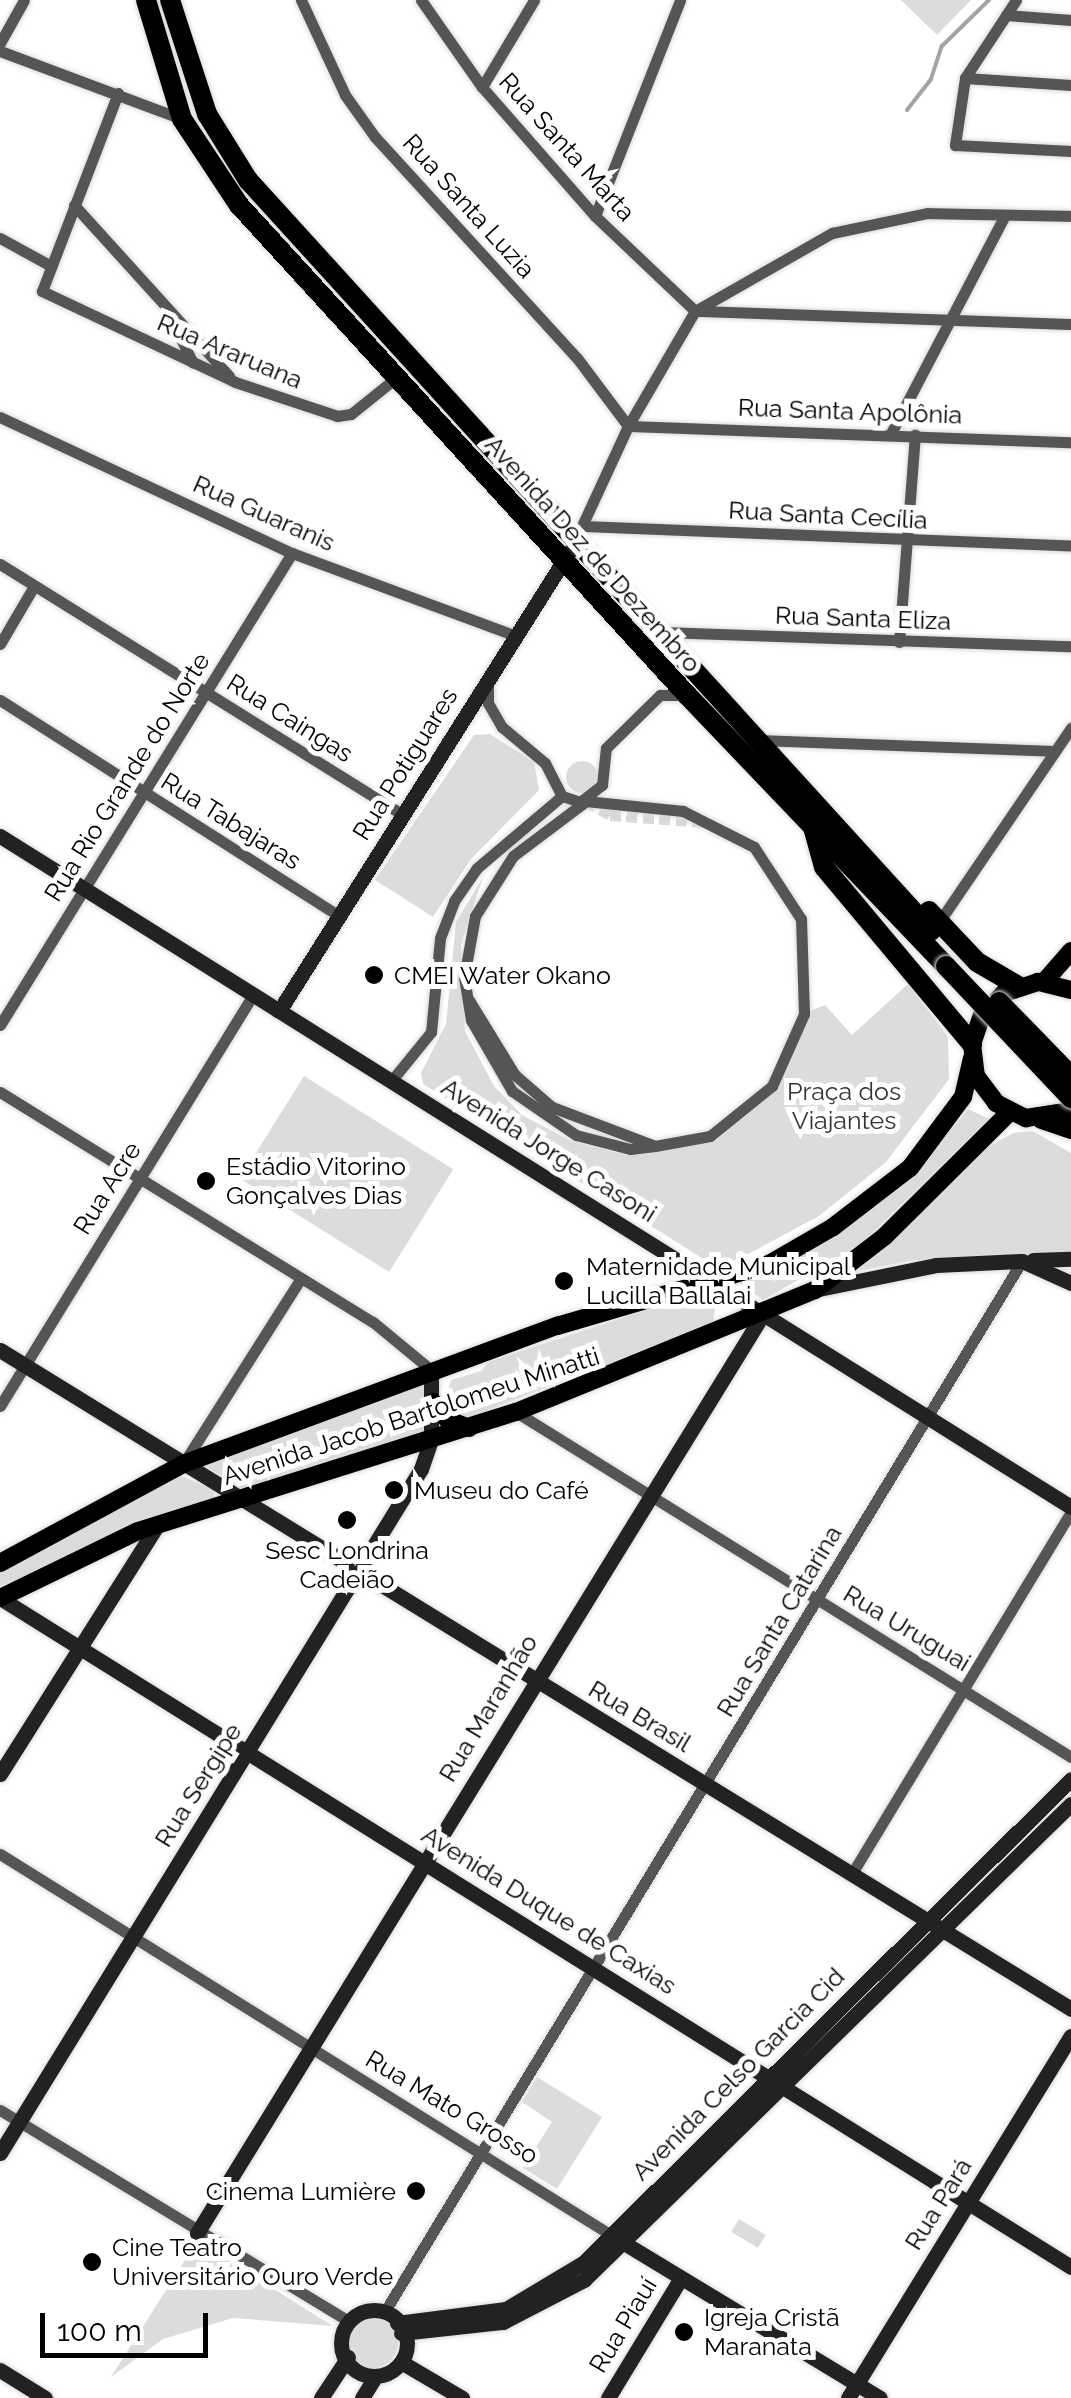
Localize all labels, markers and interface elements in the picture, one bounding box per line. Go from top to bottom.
street label: Rua Santa Marta [493,67,641,227]
street label: Rua Santa Luzia [397,128,541,284]
street label: Rua Araruana [152,307,308,395]
street label: Rua Santa Apolônia [737,392,963,430]
street label: Avenida Dez de Dezembro [479,430,707,678]
street label: Rua Guaranis [189,468,339,558]
street label: Rua Santa Cecília [728,495,928,535]
street label: Rua Santa Eliza [775,600,951,636]
street label: Rua Rio Grande do Norte [38,647,216,907]
street label: Rua Caingas [221,667,359,769]
street label: Rua Potiguares [346,682,464,846]
street label: Rua Tabajaras [155,766,307,876]
place label: CMEI Water Okano [394,960,612,990]
marker: CMEI Water Okano [363,964,385,986]
street label: Avenida Jorge Casoni [436,1071,662,1229]
park label: Praça dos Viajantes [787,1077,901,1136]
street label: Rua Acre [67,1136,147,1240]
place label: Estádio Vitorino Gonçalves Dias [226,1152,407,1211]
marker: Estádio Vitorino Gonçalves Dias [195,1170,217,1192]
place label: Maternidade Municipal Lucilla Ballalai [586,1252,851,1311]
marker: Maternidade Municipal Lucilla Ballalai [551,1268,577,1294]
street label: Avenida Jacob Bartolomeu Minatti [218,1341,604,1491]
place label: Museu do Café [414,1475,589,1505]
marker: Museu do Café [383,1479,405,1501]
marker: Sesc Londrina Cadeião [336,1509,358,1531]
street label: Rua Santa Catarina [710,1520,848,1722]
place label: Sesc Londrina Cadeião [265,1536,429,1595]
street label: Rua Uruguai [838,1578,976,1678]
street label: Rua Maranhão [432,1629,544,1787]
street label: Rua Brasil [583,1674,697,1758]
street label: Rua Sergipe [148,1718,248,1852]
street label: Avenida Duque de Caxias [416,1819,682,2001]
street label: Avenida Celso Garcia Cid [625,1961,851,2187]
street label: Rua Mato Grosso [360,2044,544,2170]
street label: Rua Pará [898,2153,978,2255]
place label: Cinema Lumière [206,2176,396,2206]
marker: Cinema Lumière [405,2180,427,2202]
place label: Cine Teatro Universitário Ouro Verde [112,2233,394,2292]
marker: Cine Teatro Universitário Ouro Verde [81,2251,103,2273]
street label: Rua Piauí [583,2272,663,2378]
scale bar [45,2293,212,2355]
place label: Igreja Cristã Maranata [704,2303,840,2362]
text: 100 m [57,2313,142,2348]
marker: Igreja Cristã Maranata [673,2321,695,2343]

